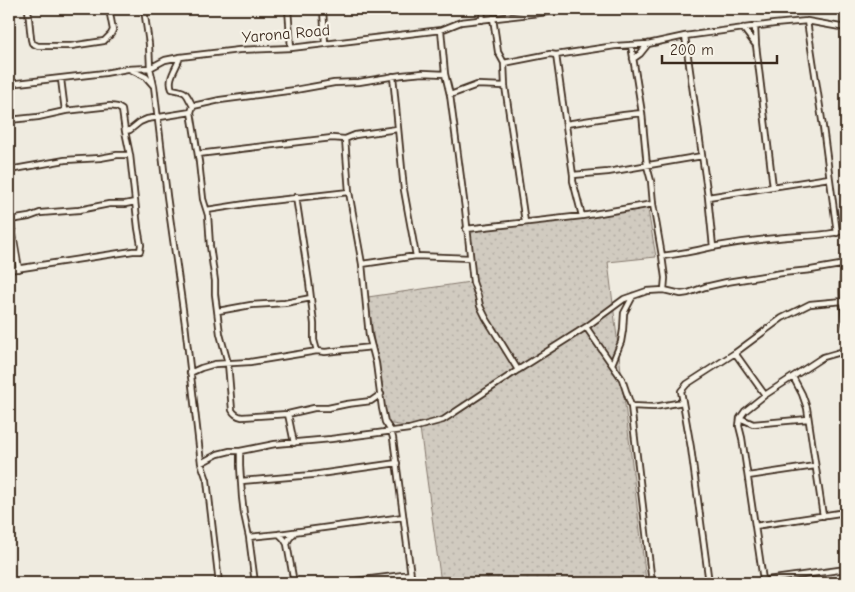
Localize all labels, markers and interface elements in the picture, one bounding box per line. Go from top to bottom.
street label: Yarona Road [241,21,331,47]
scale bar [662,32,778,64]
text: 200 m [670,41,714,59]

